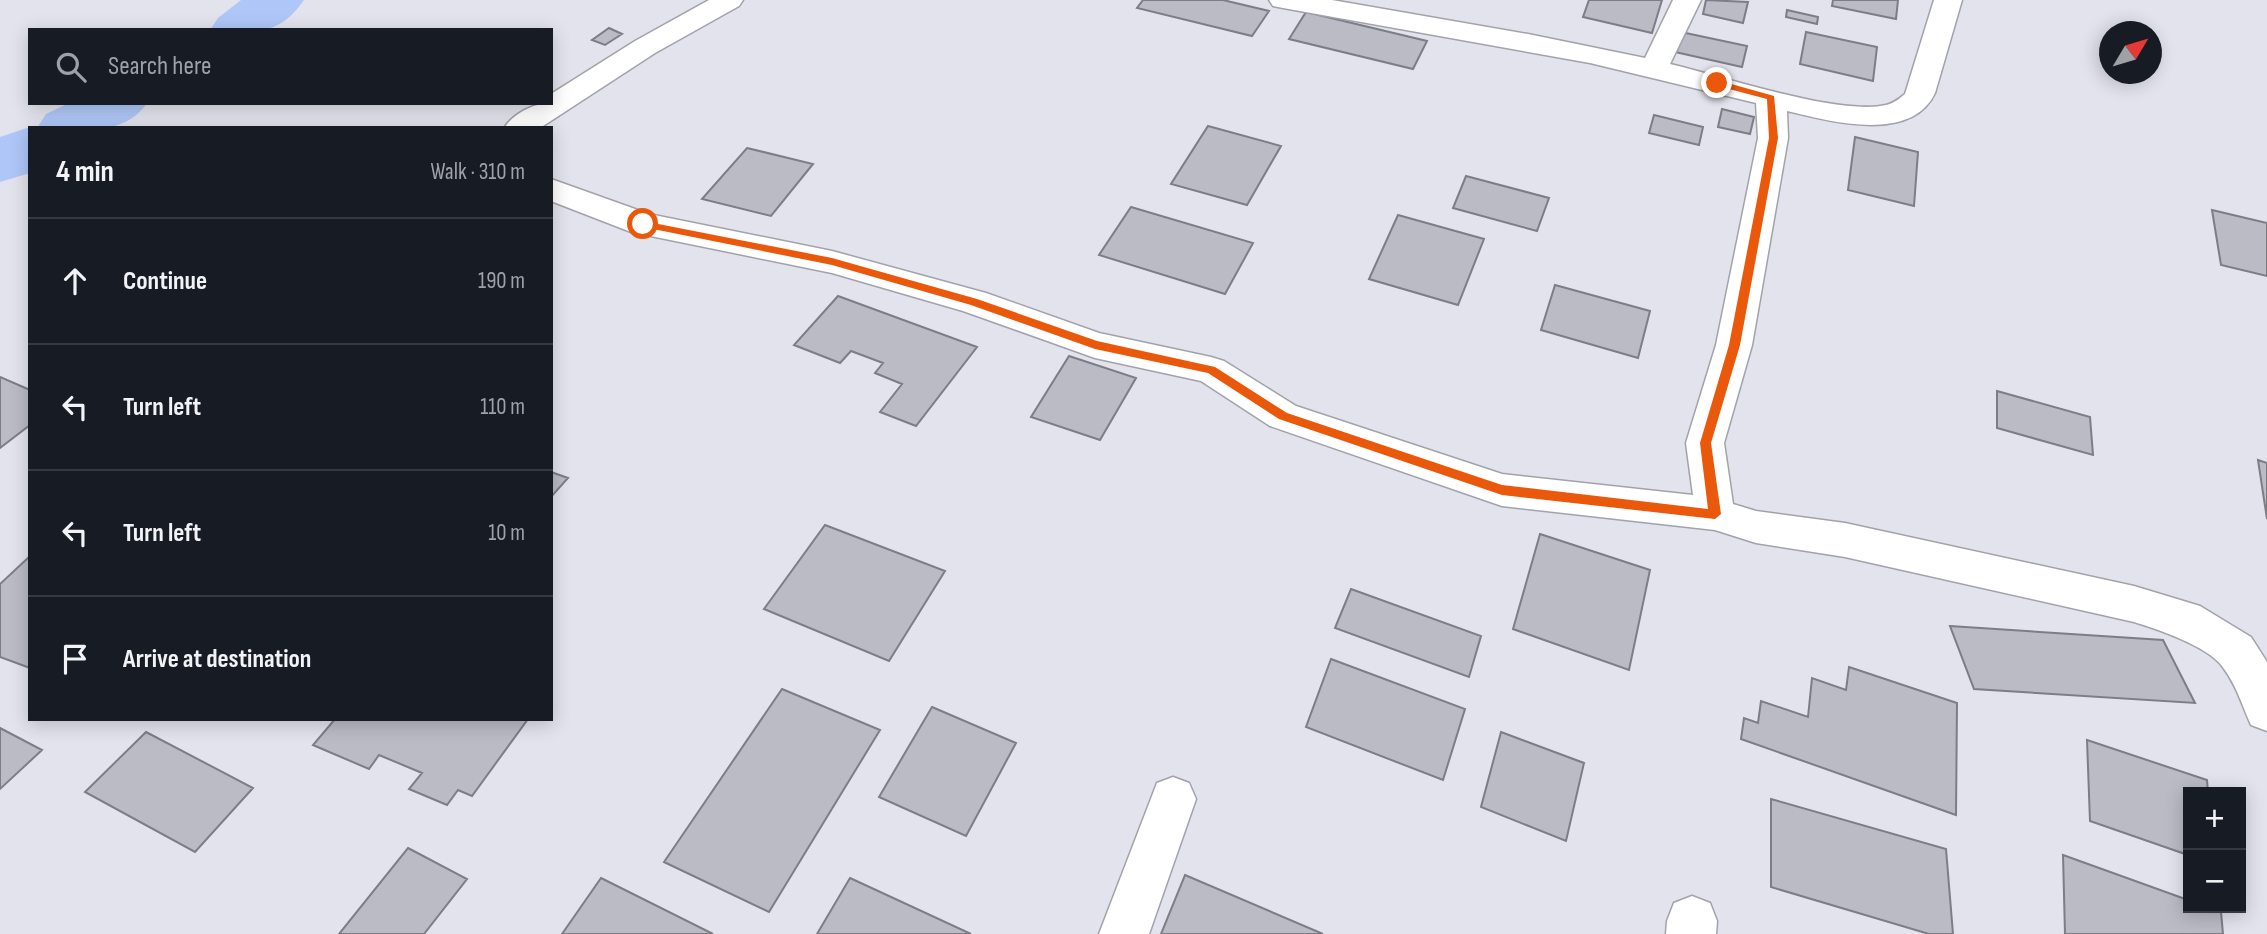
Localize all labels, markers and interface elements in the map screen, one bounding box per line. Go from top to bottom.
north arrow [2099,21,2162,84]
search box [28,28,553,105]
icon: search [52,48,90,86]
text: Search here [108,51,211,82]
route end [1701,67,1732,98]
text: 4 min [56,154,114,190]
text: Walk · 310 m [430,158,525,186]
route start [627,208,658,239]
icon: ahead [56,262,94,300]
text: Continue [123,266,207,297]
text: 190 m [478,267,525,295]
icon: left [56,388,94,426]
text: Turn left [123,392,201,423]
text: 110 m [480,393,525,421]
icon: left [56,514,94,552]
text: Turn left [123,518,201,549]
text: 10 m [488,519,525,547]
icon: arrive [56,640,94,678]
text: Arrive at destination [123,644,311,675]
map controls [2183,787,2246,913]
button: + [2183,787,2246,850]
button: − [2183,850,2246,913]

